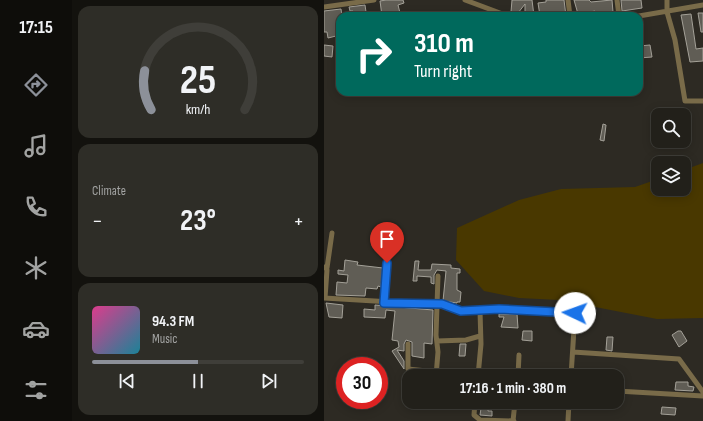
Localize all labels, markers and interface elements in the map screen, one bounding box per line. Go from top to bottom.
text: 17:15 [19,17,53,38]
text: 310 m [414,27,474,60]
icon: right [348,28,400,80]
text: 25 [180,56,216,105]
text: Turn right [414,61,472,82]
icon: directions [22,71,50,99]
text: km/h [186,101,210,118]
map controls [651,108,691,196]
button: search [651,108,691,148]
icon: music [22,132,50,160]
button: layers [651,156,691,196]
text: Climate [92,183,126,199]
icon: phone [22,193,50,221]
text: 23° [180,203,216,239]
text: − [92,208,103,235]
text: + [293,208,304,235]
pin [370,222,404,263]
icon: arrive [376,228,398,250]
icon: climate [22,254,50,282]
position arrow [554,292,596,334]
text: 94.3 FM [152,312,194,331]
icon: car [22,315,50,343]
text: Music [152,331,177,347]
speed limit sign: 30 [336,357,388,409]
icon: previous [116,370,138,392]
icon: pause [187,370,209,392]
icon: next [258,370,280,392]
icon: filters [22,376,50,404]
text: 17:16 · 1 min · 380 m [460,379,566,398]

